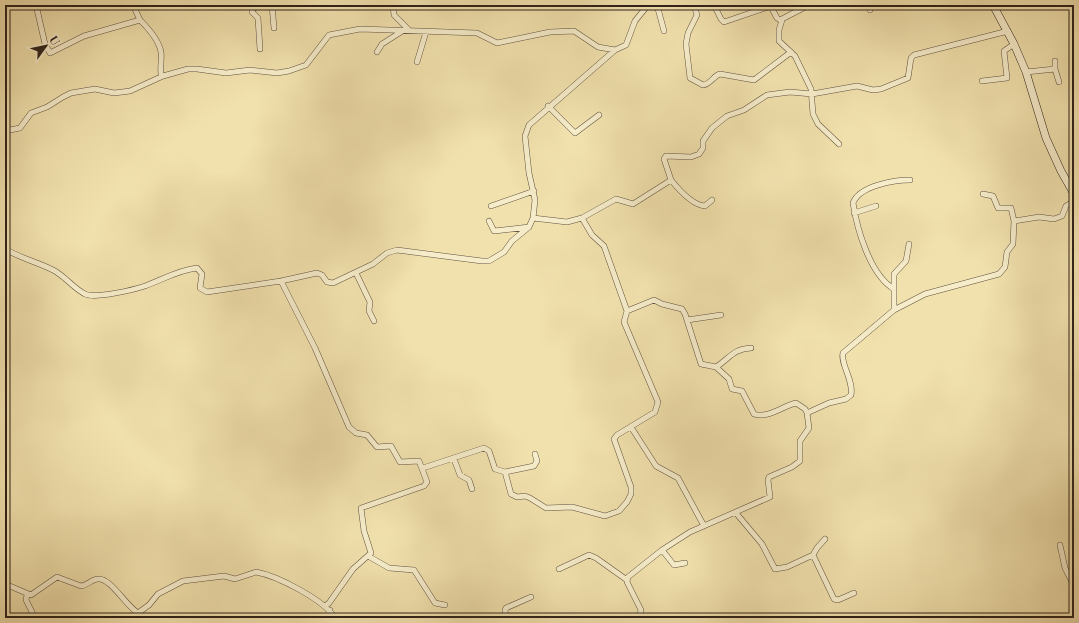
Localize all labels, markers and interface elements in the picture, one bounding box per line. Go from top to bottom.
north arrow [26,26,66,66]
text: U [45,34,62,49]

